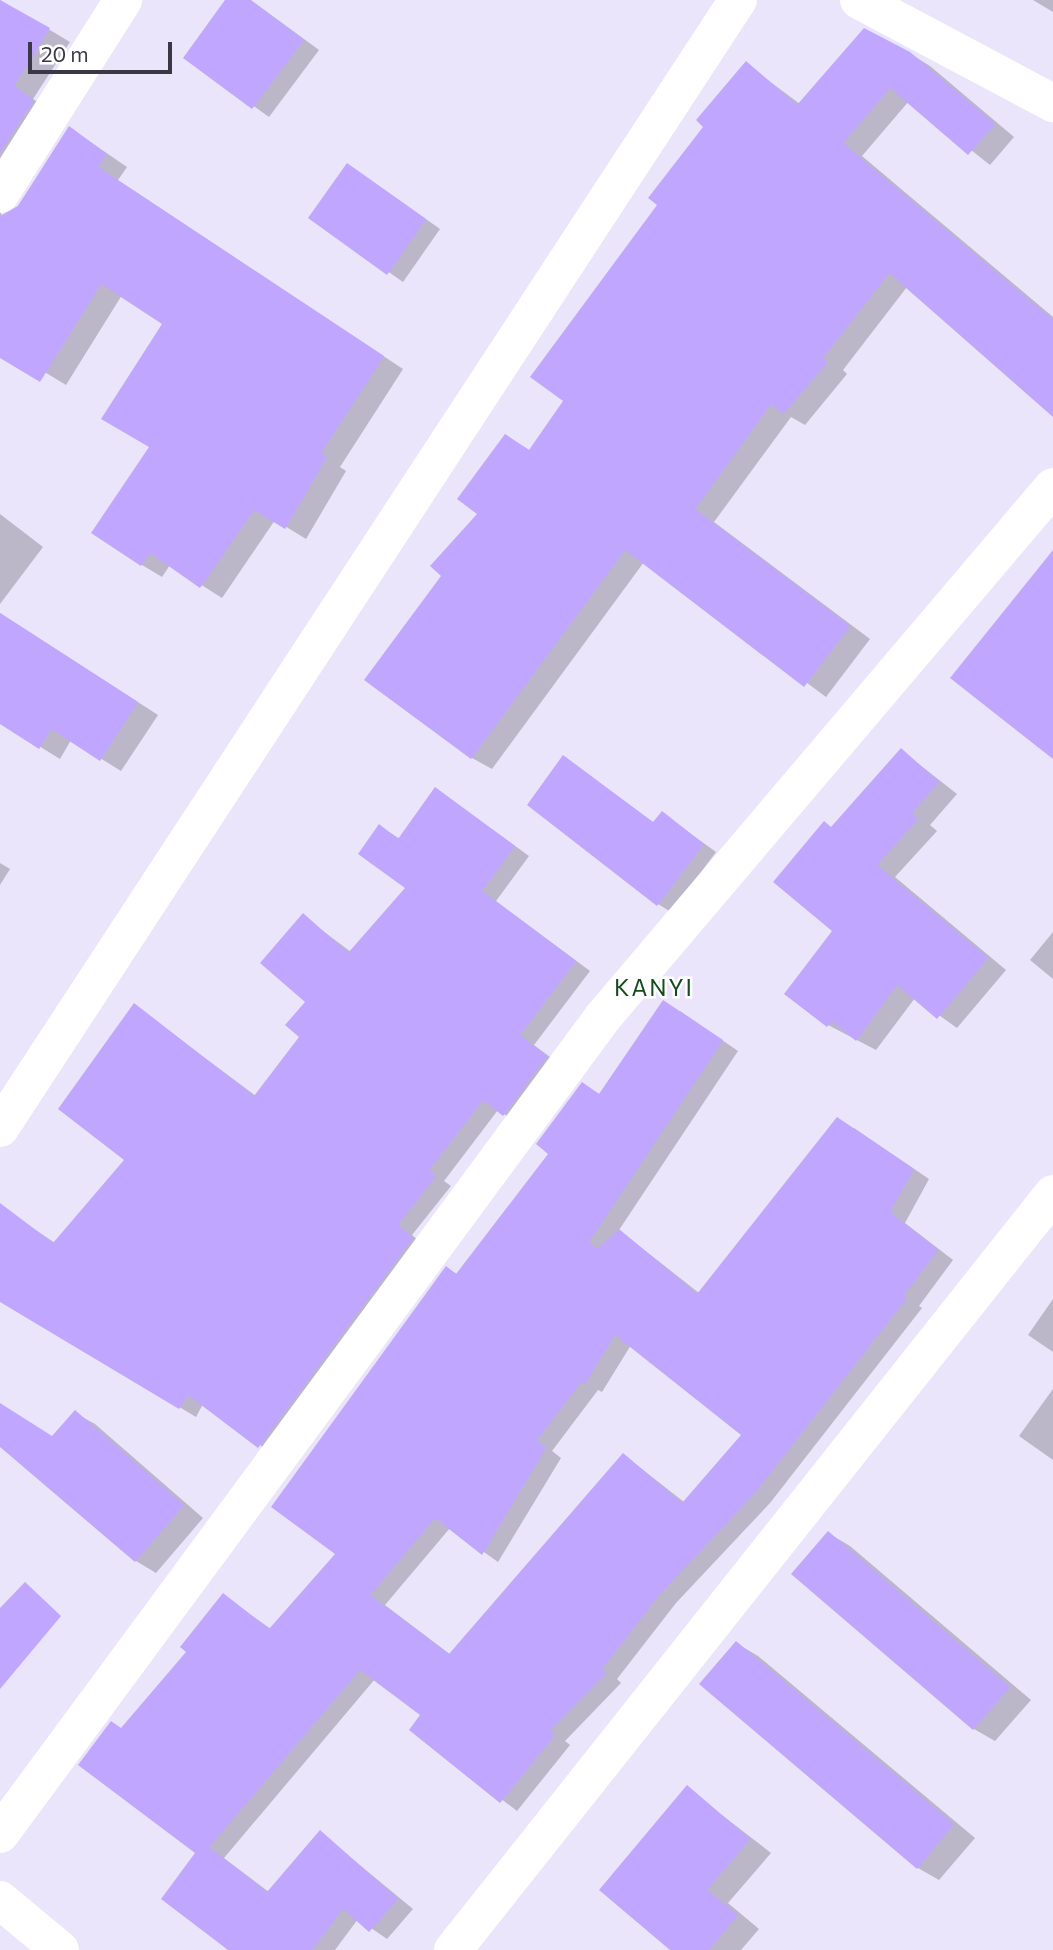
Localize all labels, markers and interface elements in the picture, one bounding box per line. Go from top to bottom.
scale bar [32,28,175,72]
text: 20 m [41,41,89,66]
district label: KANYI [615,973,693,1001]

